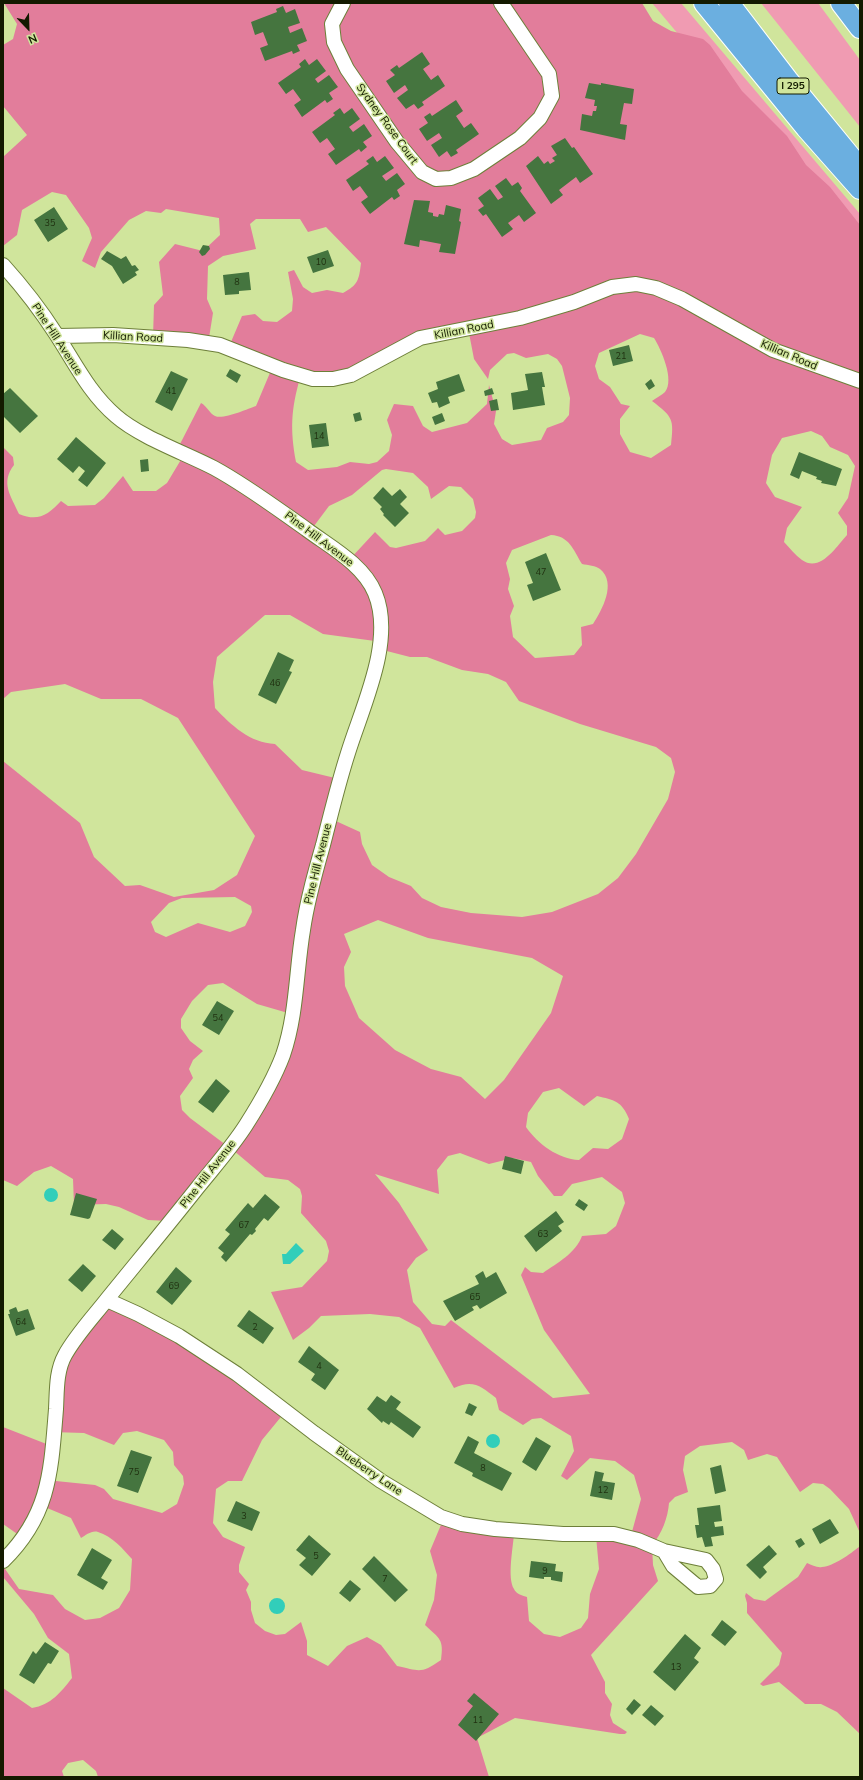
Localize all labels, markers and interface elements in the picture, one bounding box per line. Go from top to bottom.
north arrow [8,8,48,48]
text: N [26,31,39,47]
road number: I 295 [777,78,809,94]
street label: Sydney Rose Court [353,81,421,167]
house number: 35 [45,218,55,228]
house number: 10 [316,257,326,267]
house number: 8 [234,277,240,287]
street label: Pine Hill Avenue [29,301,85,377]
street label: Killian Road [433,318,495,342]
street label: Killian Road [103,329,163,345]
street label: Killian Road [759,337,819,373]
house number: 21 [616,351,626,361]
house number: 41 [166,386,176,396]
house number: 14 [314,431,324,441]
street label: Pine Hill Avenue [282,509,356,569]
house number: 47 [536,567,546,577]
house number: 46 [270,678,280,688]
street label: Pine Hill Avenue [302,822,334,906]
house number: 54 [213,1013,223,1023]
street label: Pine Hill Avenue [177,1137,239,1211]
house number: 67 [239,1220,249,1230]
house number: 63 [538,1229,548,1239]
house number: 69 [169,1281,179,1291]
house number: 65 [470,1292,480,1302]
house number: 64 [16,1317,26,1327]
house number: 2 [252,1322,258,1332]
house number: 4 [316,1361,322,1371]
street label: Blueberry Lane [333,1444,405,1498]
house number: 8 [480,1463,486,1473]
house number: 75 [129,1467,139,1477]
house number: 12 [598,1485,608,1495]
house number: 3 [241,1511,247,1521]
house number: 5 [313,1551,319,1561]
house number: 9 [542,1566,548,1576]
house number: 7 [382,1574,388,1584]
house number: 13 [671,1662,681,1672]
house number: 11 [473,1715,483,1725]

